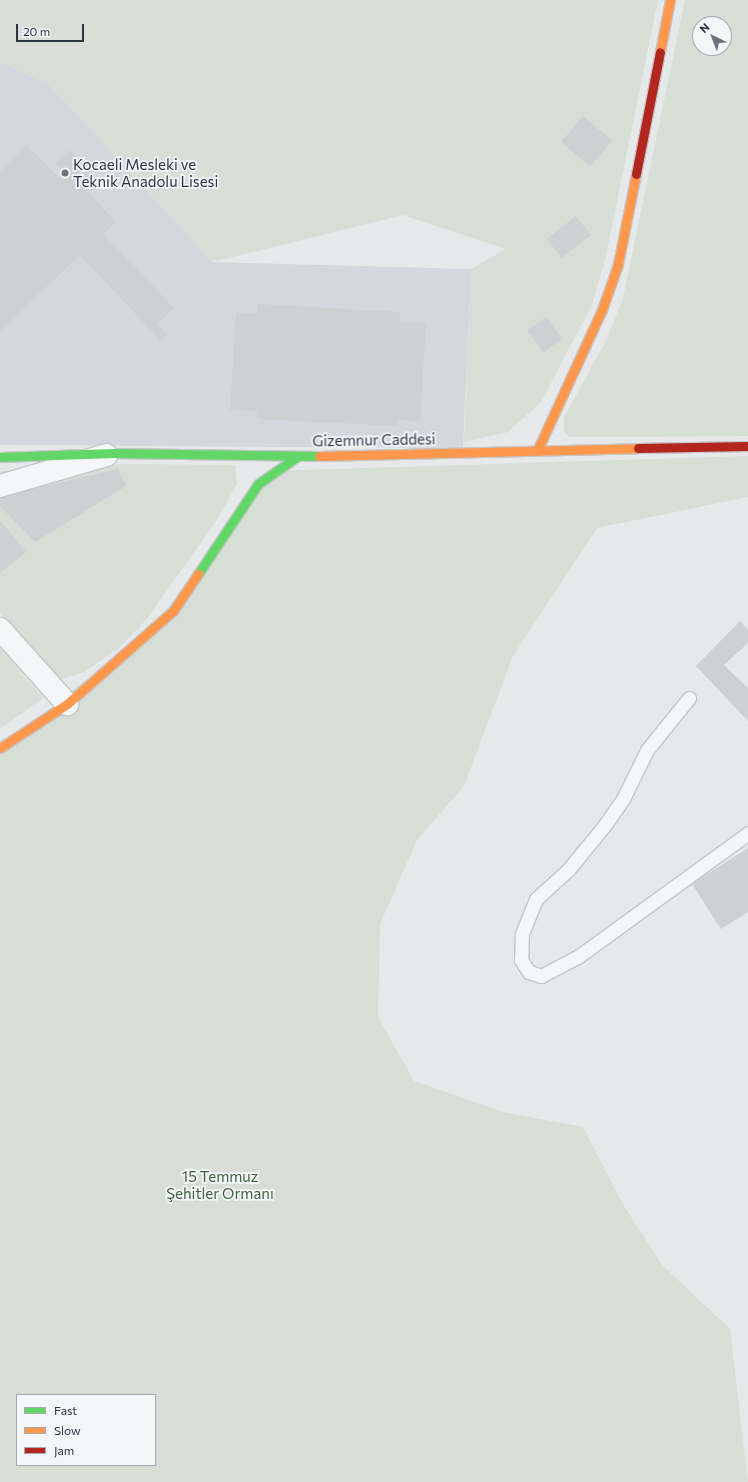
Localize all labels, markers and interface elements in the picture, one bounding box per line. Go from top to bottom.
scale bar [18,16,86,42]
north arrow [692,16,732,56]
text: N [697,20,712,35]
text: 20 m [23,24,50,38]
place label: Kocaeli Mesleki ve Teknik Anadolu Lisesi [73,155,218,190]
marker: Kocaeli Mesleki ve Teknik Anadolu Lisesi [60,168,70,178]
street label: Gizemnur Caddesi [312,430,436,450]
park label: 15 Temmuz Şehitler Ormanı [166,1167,274,1202]
legend [16,1394,156,1466]
text: Fast [54,1403,77,1417]
text: Slow [54,1423,81,1437]
text: Jam [54,1443,74,1457]

